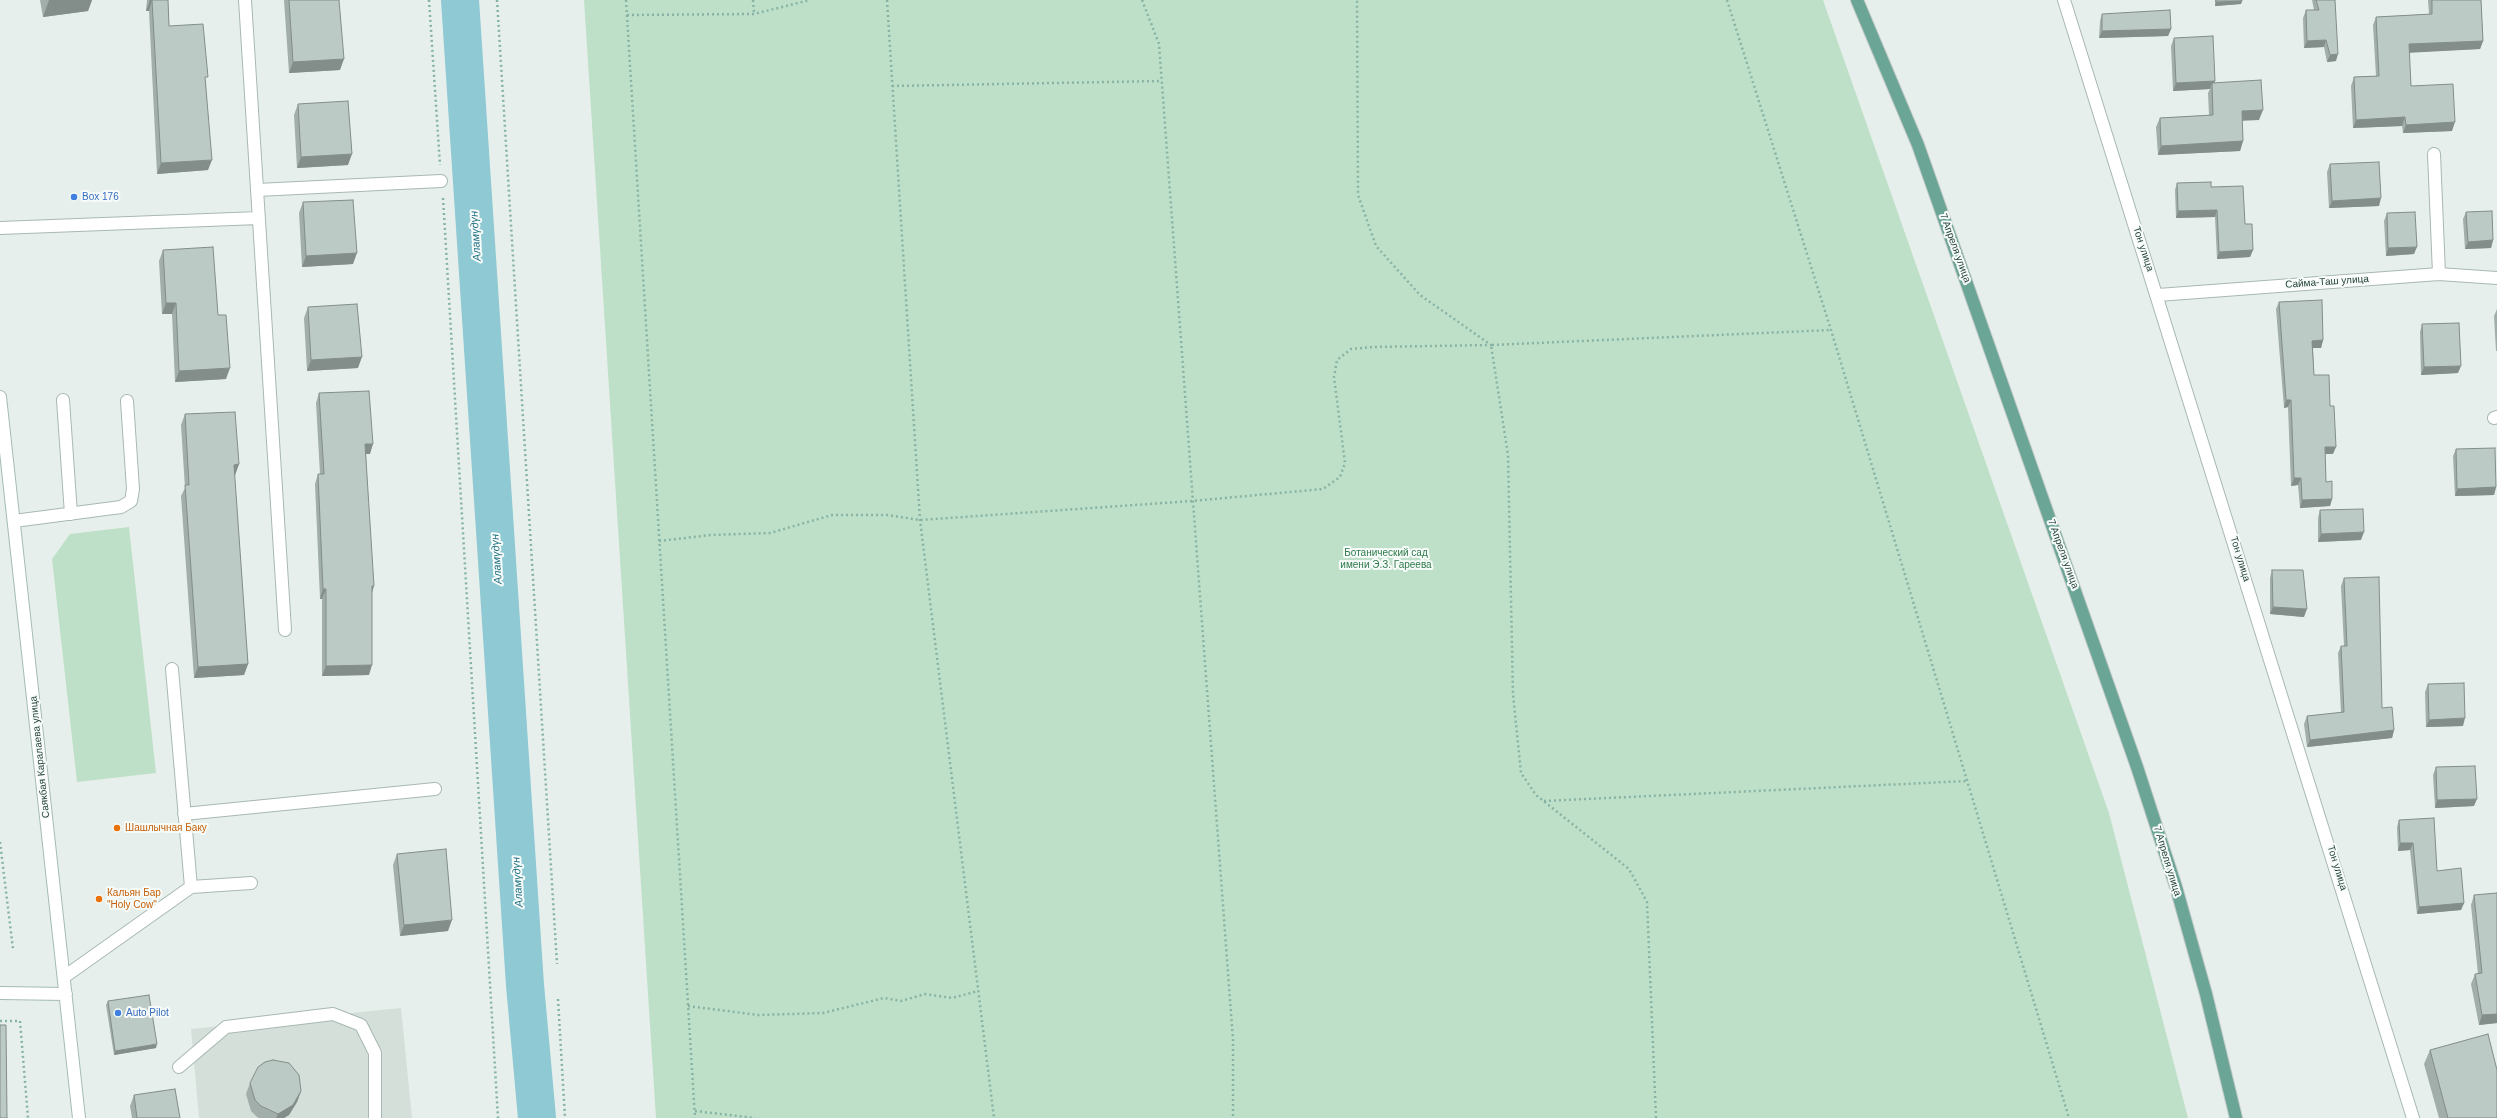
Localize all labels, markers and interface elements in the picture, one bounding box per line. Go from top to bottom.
place label: Box 176 [82,191,119,203]
marker: Box 176 [69,192,79,202]
water label: Аламүдүн [468,210,484,262]
street label: 7 Апреля улица [1937,212,1973,284]
street label: Тон улица [2130,225,2156,273]
street label: Сайма-Таш улица [2285,273,2369,291]
street label: 7 Апреля улица [2045,518,2081,590]
water label: Аламүдүн [489,533,505,585]
street label: Тон улица [2227,535,2253,583]
park label: Ботанический сад имени Э.З. Гареева [1340,547,1432,570]
street label: Саякбая Каралаева улица [28,695,52,819]
place label: Шашлычная Баку [125,822,207,834]
marker: Шашлычная Баку [112,823,122,833]
street label: 7 Апреля улица [2151,824,2183,898]
street label: Тон улица [2324,844,2350,892]
water label: Аламүдүн [510,856,526,908]
place label: Кальян Бар "Holy Cow" [107,887,161,910]
marker: Кальян Бар "Holy Cow" [94,894,104,904]
place label: Auto Pilot [126,1007,169,1019]
marker: Auto Pilot [113,1008,123,1018]

